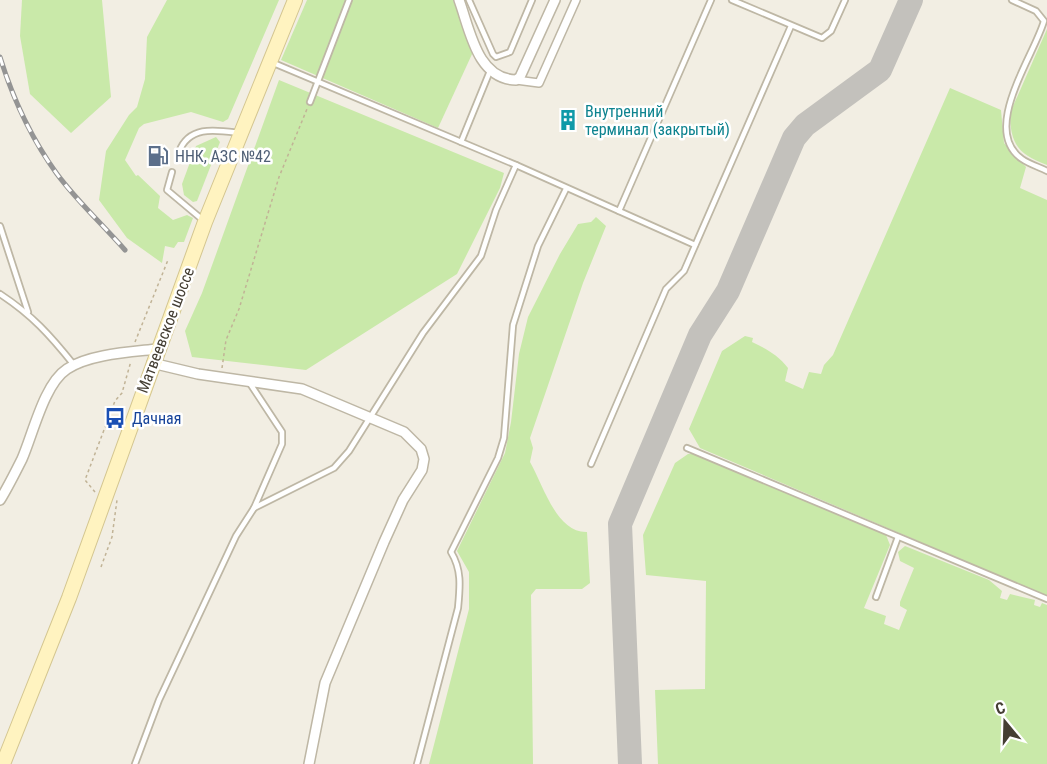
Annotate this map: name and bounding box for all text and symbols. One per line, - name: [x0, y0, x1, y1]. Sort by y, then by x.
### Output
- place label: Внутренний терминал (закрытый): [585, 102, 730, 139]
- building icon: Внутренний терминал (закрытый): [556, 108, 580, 132]
- fuel station icon: ННК, АЗС №42: [146, 144, 170, 168]
- place label: ННК, АЗС №42: [175, 147, 271, 166]
- street label: Матвеевское шоссе: [133, 265, 198, 396]
- bus stop icon: Дачная: [103, 406, 127, 430]
- place label: Дачная: [132, 409, 181, 428]
- north arrow: [975, 692, 1035, 752]
- text: С: [993, 698, 1008, 719]

